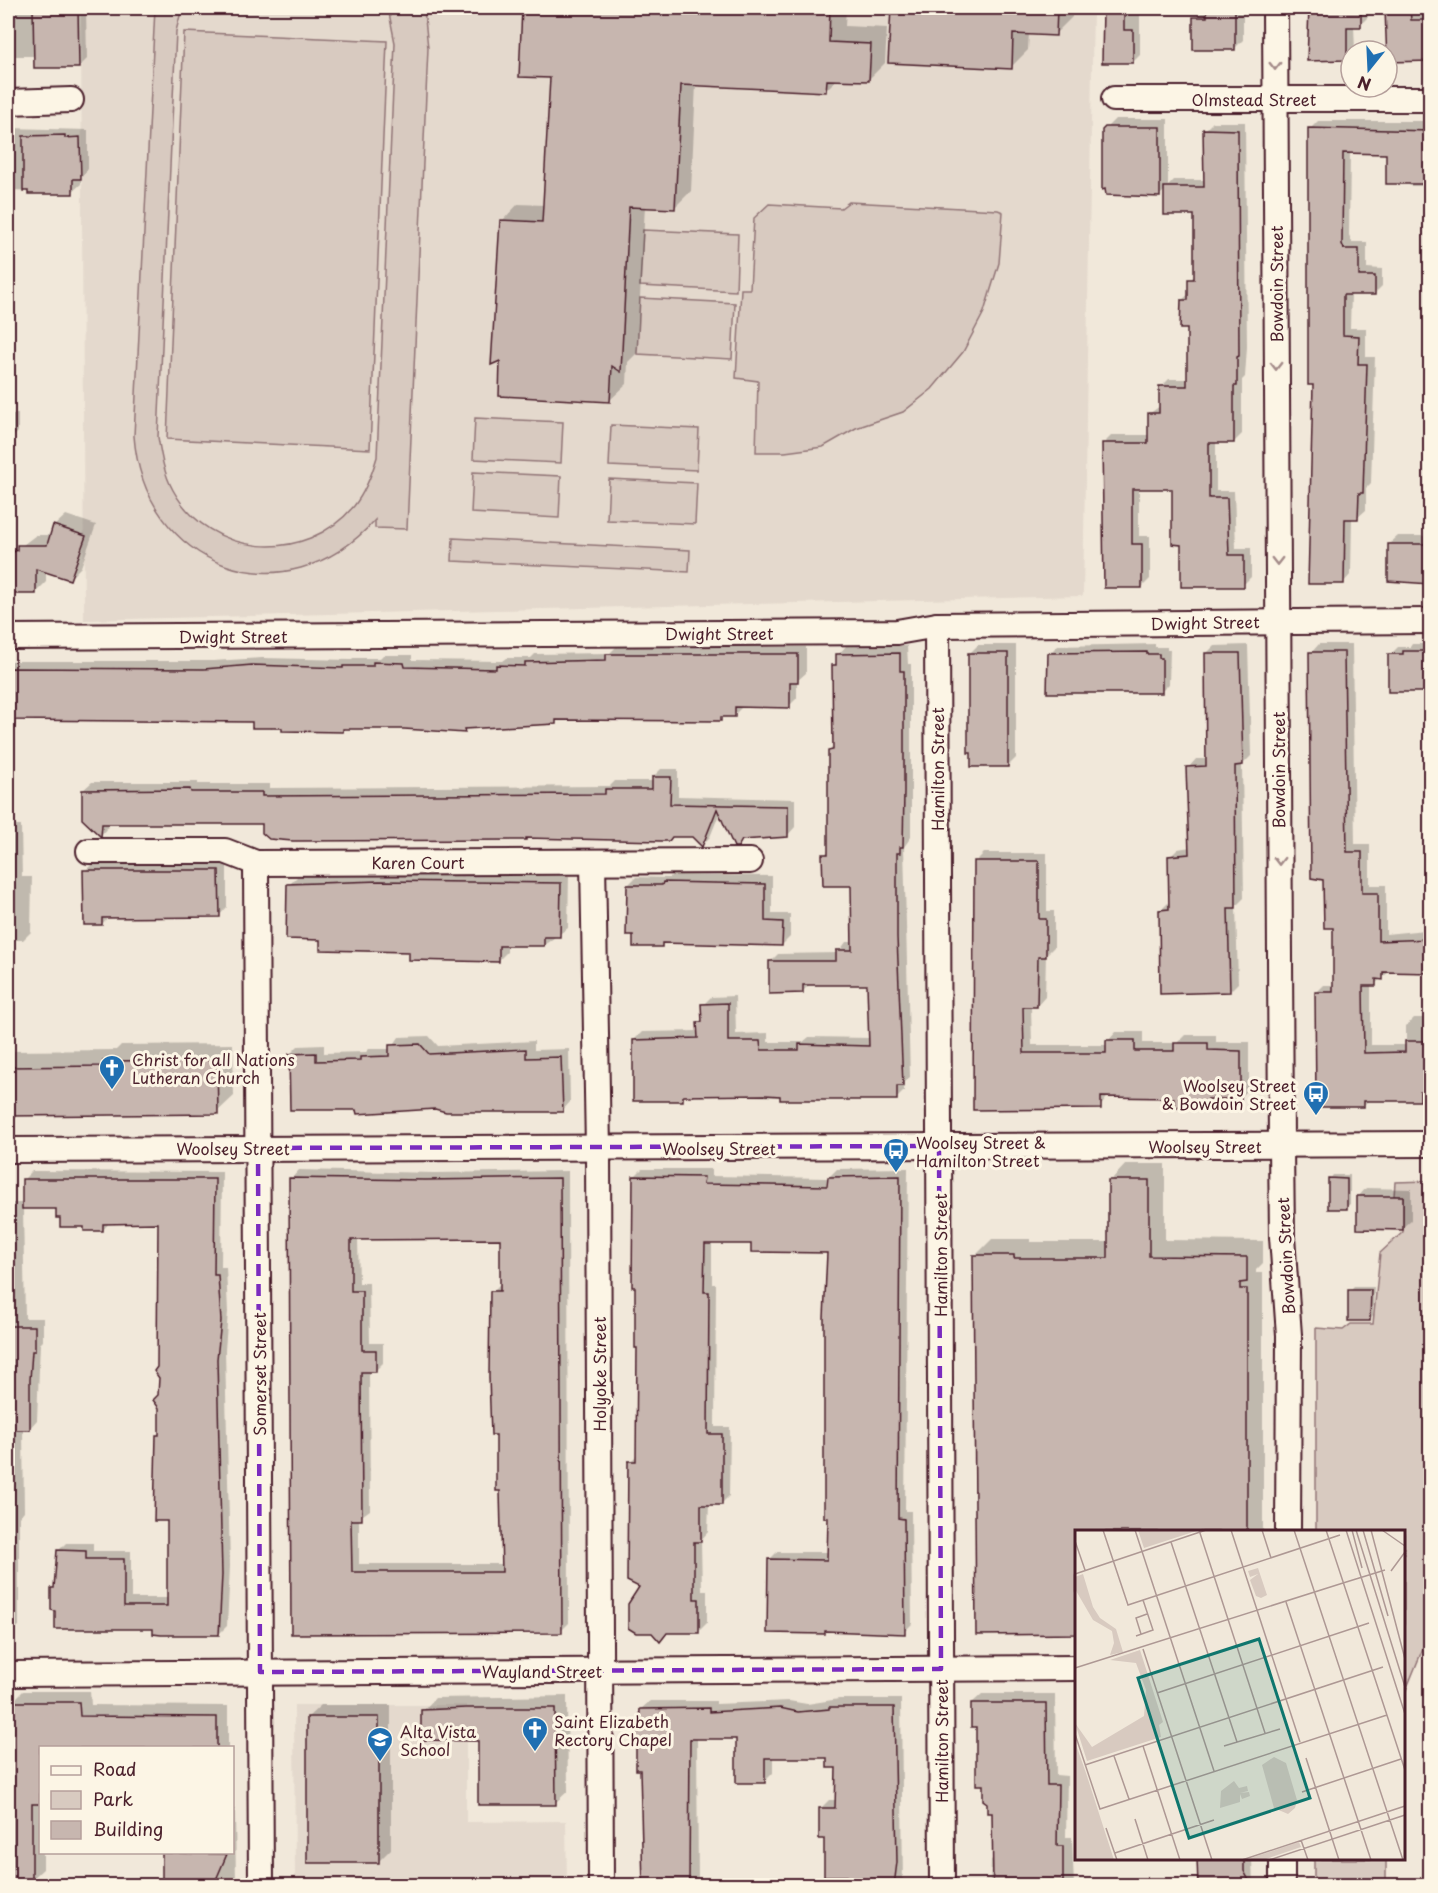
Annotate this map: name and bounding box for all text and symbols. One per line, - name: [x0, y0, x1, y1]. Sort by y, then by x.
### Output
- north arrow: [1339, 39, 1399, 99]
- one-way arrow: [1269, 61, 1281, 70]
- text: N: [1354, 71, 1374, 98]
- street label: Olmstead Street: [1192, 87, 1317, 111]
- street label: Bowdoin Street: [1264, 225, 1288, 343]
- one-way arrow: [1270, 361, 1282, 370]
- one-way arrow: [1271, 556, 1283, 565]
- street label: Dwight Street: [1150, 609, 1260, 635]
- street label: Dwight Street: [664, 621, 774, 645]
- street label: Dwight Street: [178, 624, 288, 648]
- street label: Hamilton Street: [925, 707, 949, 831]
- street label: Bowdoin Street: [1266, 711, 1290, 829]
- street label: Karen Court: [371, 850, 465, 874]
- one-way arrow: [1273, 856, 1285, 865]
- place label: Christ for all Nations Lutheran Church: [132, 1047, 295, 1089]
- church icon: Christ for all Nations Lutheran Church: [97, 1053, 127, 1091]
- place label: Woolsey Street & Bowdoin Street: [1162, 1073, 1296, 1115]
- bus stop icon: Woolsey Street & Bowdoin Street: [1301, 1079, 1331, 1117]
- place label: Woolsey Street & Hamilton Street: [916, 1130, 1046, 1172]
- street label: Woolsey Street: [1148, 1134, 1262, 1158]
- street label: Woolsey Street: [176, 1136, 290, 1160]
- street label: Woolsey Street: [662, 1136, 776, 1160]
- bus stop icon: Woolsey Street & Hamilton Street: [881, 1136, 911, 1174]
- street label: Hamilton Street: [928, 1193, 952, 1317]
- street label: Bowdoin Street: [1270, 1196, 1300, 1315]
- street label: Somerset Street: [247, 1312, 271, 1436]
- street label: Holyoke Street: [587, 1316, 611, 1431]
- inset map: [1075, 1530, 1405, 1860]
- street label: Wayland Street: [482, 1659, 603, 1683]
- street label: Hamilton Street: [929, 1679, 953, 1803]
- place label: Saint Elizabeth Rectory Chapel: [554, 1709, 672, 1751]
- church icon: Saint Elizabeth Rectory Chapel: [520, 1715, 550, 1753]
- place label: Alta Vista School: [400, 1719, 476, 1761]
- school or university icon: Alta Vista School: [365, 1725, 395, 1763]
- legend: [39, 1746, 234, 1854]
- text: Road: [93, 1755, 137, 1782]
- text: Park: [93, 1785, 133, 1812]
- text: Building: [93, 1815, 163, 1842]

